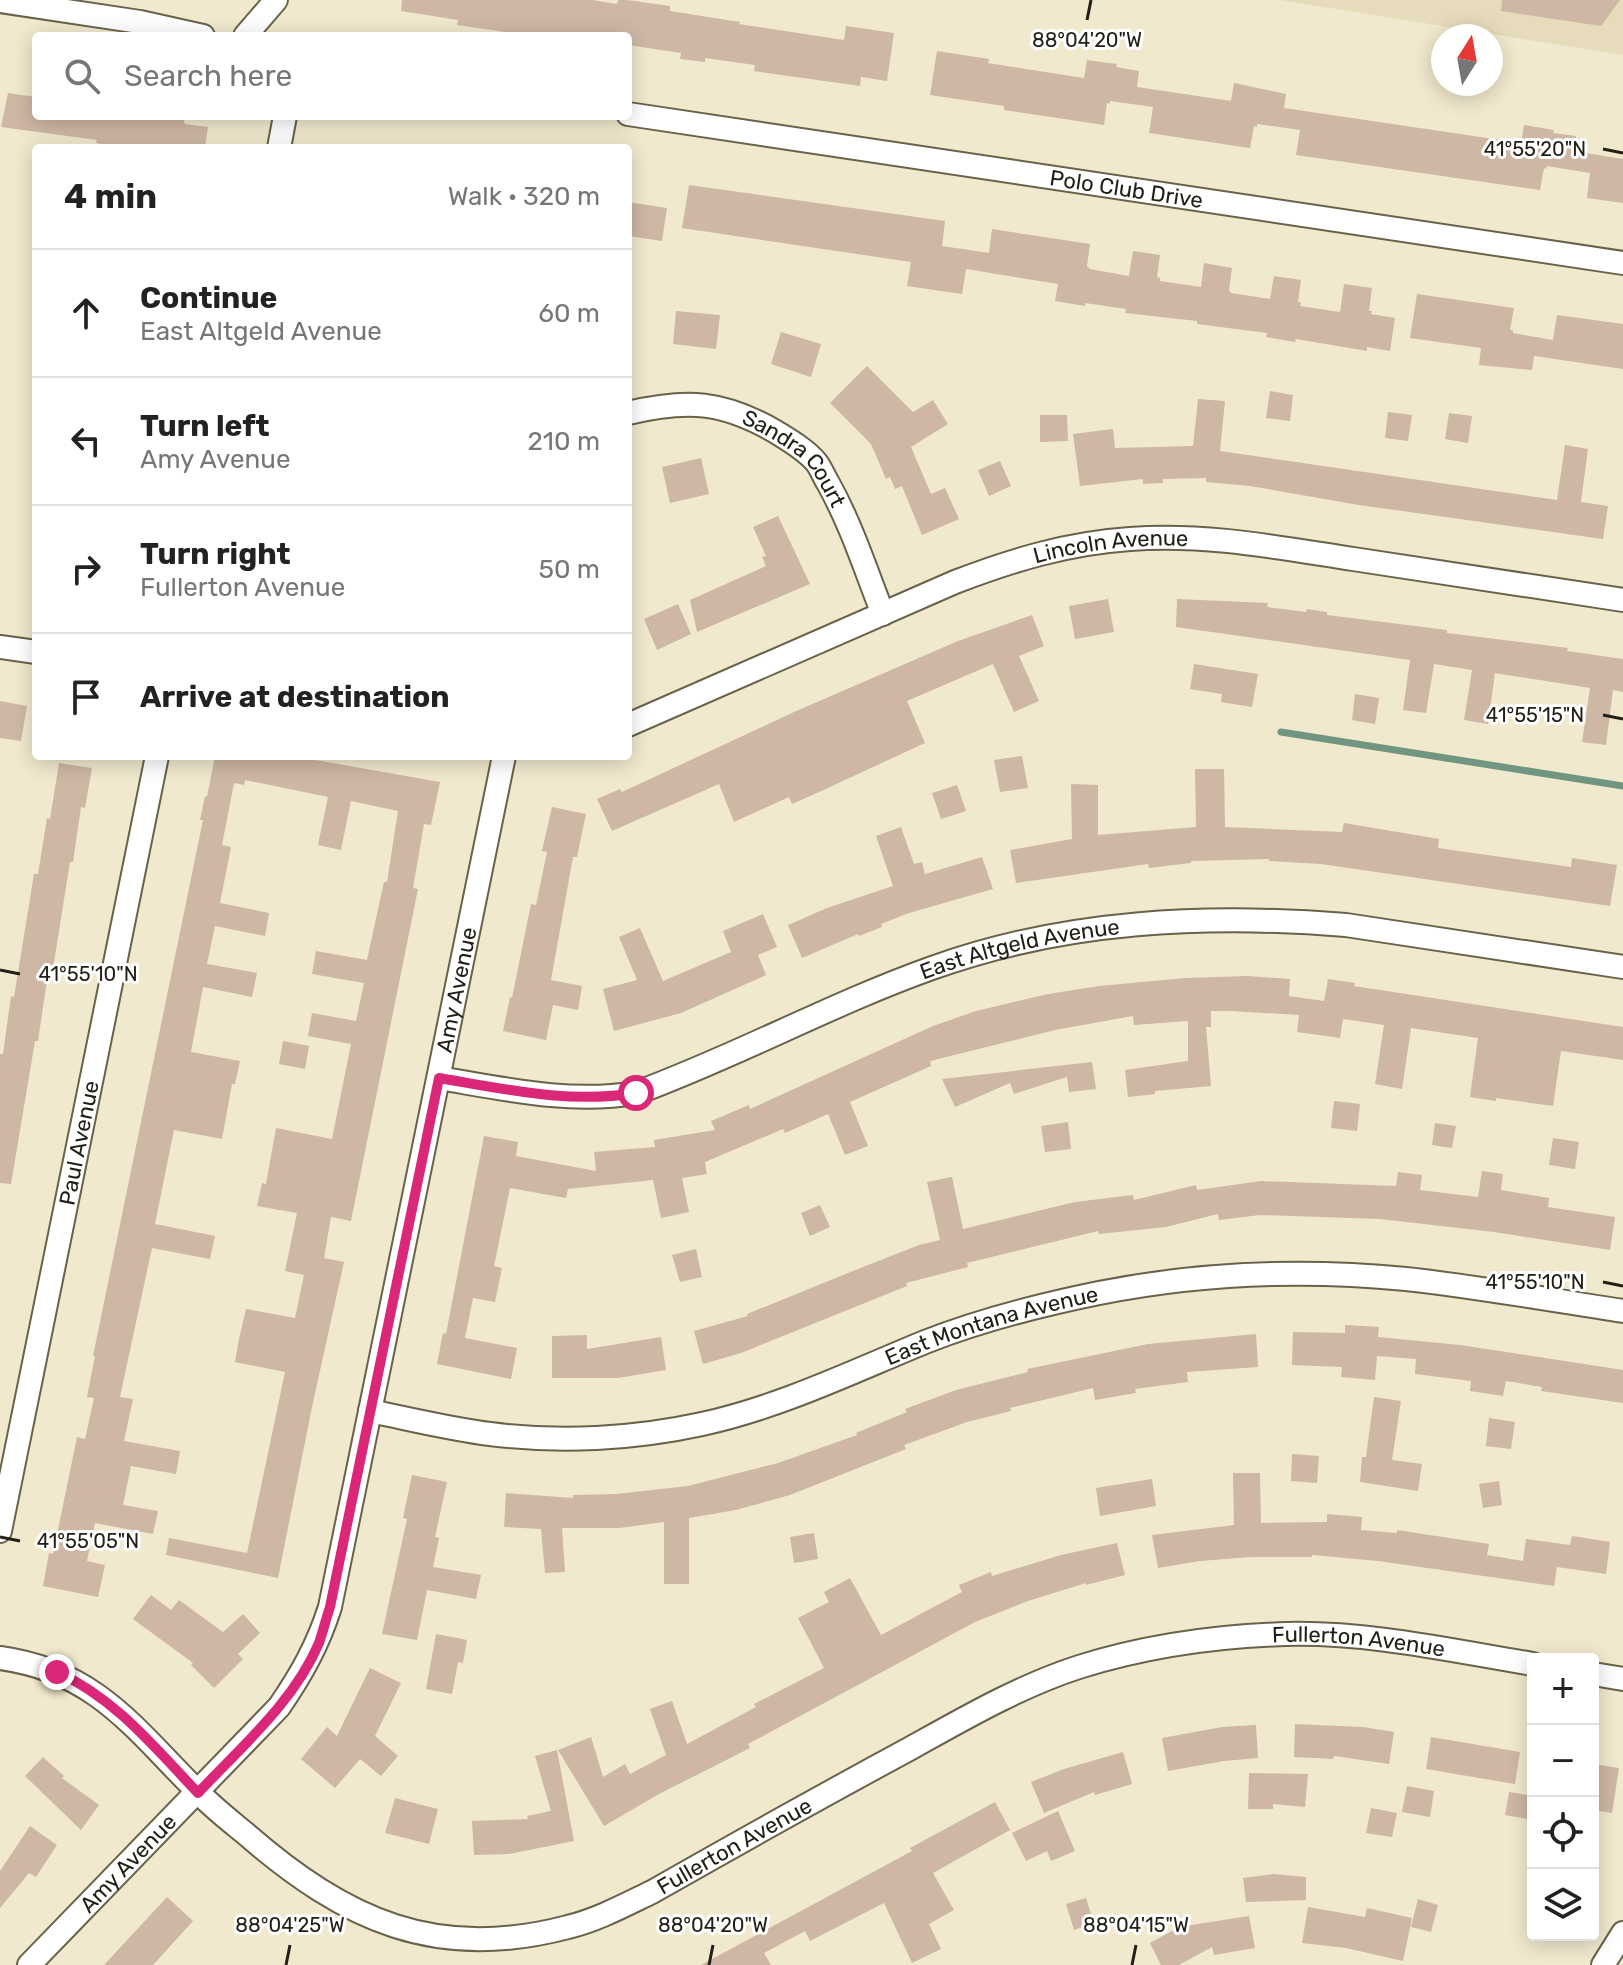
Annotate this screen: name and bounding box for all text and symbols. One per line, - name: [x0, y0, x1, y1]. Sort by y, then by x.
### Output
- north arrow: [1431, 24, 1503, 96]
- text: 88°04'20"W: [1032, 28, 1142, 52]
- search box: [32, 32, 632, 120]
- icon: search: [60, 54, 104, 98]
- text: Search here: [124, 58, 292, 94]
- text: 41°55'20"N: [1484, 137, 1586, 161]
- street label: Polo Club Drive: [1048, 164, 1205, 214]
- text: 4 min: [64, 176, 157, 217]
- text: Walk · 320 m: [448, 181, 600, 212]
- text: Continue: [140, 280, 277, 316]
- icon: ahead: [64, 291, 108, 335]
- text: 60 m: [538, 298, 600, 329]
- text: East Altgeld Avenue: [140, 316, 382, 347]
- street label: Sandra Court: [738, 404, 852, 512]
- text: Turn left: [140, 408, 270, 444]
- icon: left: [64, 419, 108, 463]
- text: 210 m: [528, 426, 600, 457]
- text: Amy Avenue: [140, 444, 291, 475]
- street label: Lincoln Avenue: [1030, 525, 1189, 569]
- text: Turn right: [140, 536, 291, 572]
- icon: right: [64, 547, 108, 591]
- text: 50 m: [539, 554, 600, 585]
- text: Fullerton Avenue: [140, 572, 345, 603]
- icon: arrive: [64, 675, 108, 719]
- text: Arrive at destination: [140, 679, 450, 715]
- text: 41°55'15"N: [1486, 703, 1584, 727]
- street label: East Altgeld Avenue: [916, 913, 1121, 985]
- street label: Amy Avenue: [431, 925, 483, 1055]
- text: 41°55'10"N: [38, 962, 138, 986]
- route start: [618, 1075, 654, 1111]
- street label: Paul Avenue: [53, 1078, 105, 1208]
- text: 41°55'10"N: [1485, 1270, 1585, 1294]
- street label: East Montana Avenue: [881, 1281, 1101, 1371]
- text: 41°55'05"N: [37, 1529, 139, 1553]
- street label: Fullerton Avenue: [1272, 1621, 1447, 1663]
- map controls: [1527, 1653, 1599, 1941]
- button: +: [1527, 1653, 1599, 1725]
- route end: [39, 1654, 75, 1690]
- button: −: [1527, 1725, 1599, 1797]
- street label: Fullerton Avenue: [652, 1792, 817, 1900]
- button: locate: [1527, 1797, 1599, 1869]
- street label: Amy Avenue: [74, 1808, 182, 1919]
- button: layers: [1527, 1869, 1599, 1941]
- text: 88°04'25"W: [235, 1913, 345, 1937]
- text: 88°04'20"W: [658, 1913, 768, 1937]
- text: 88°04'15"W: [1083, 1913, 1189, 1937]

